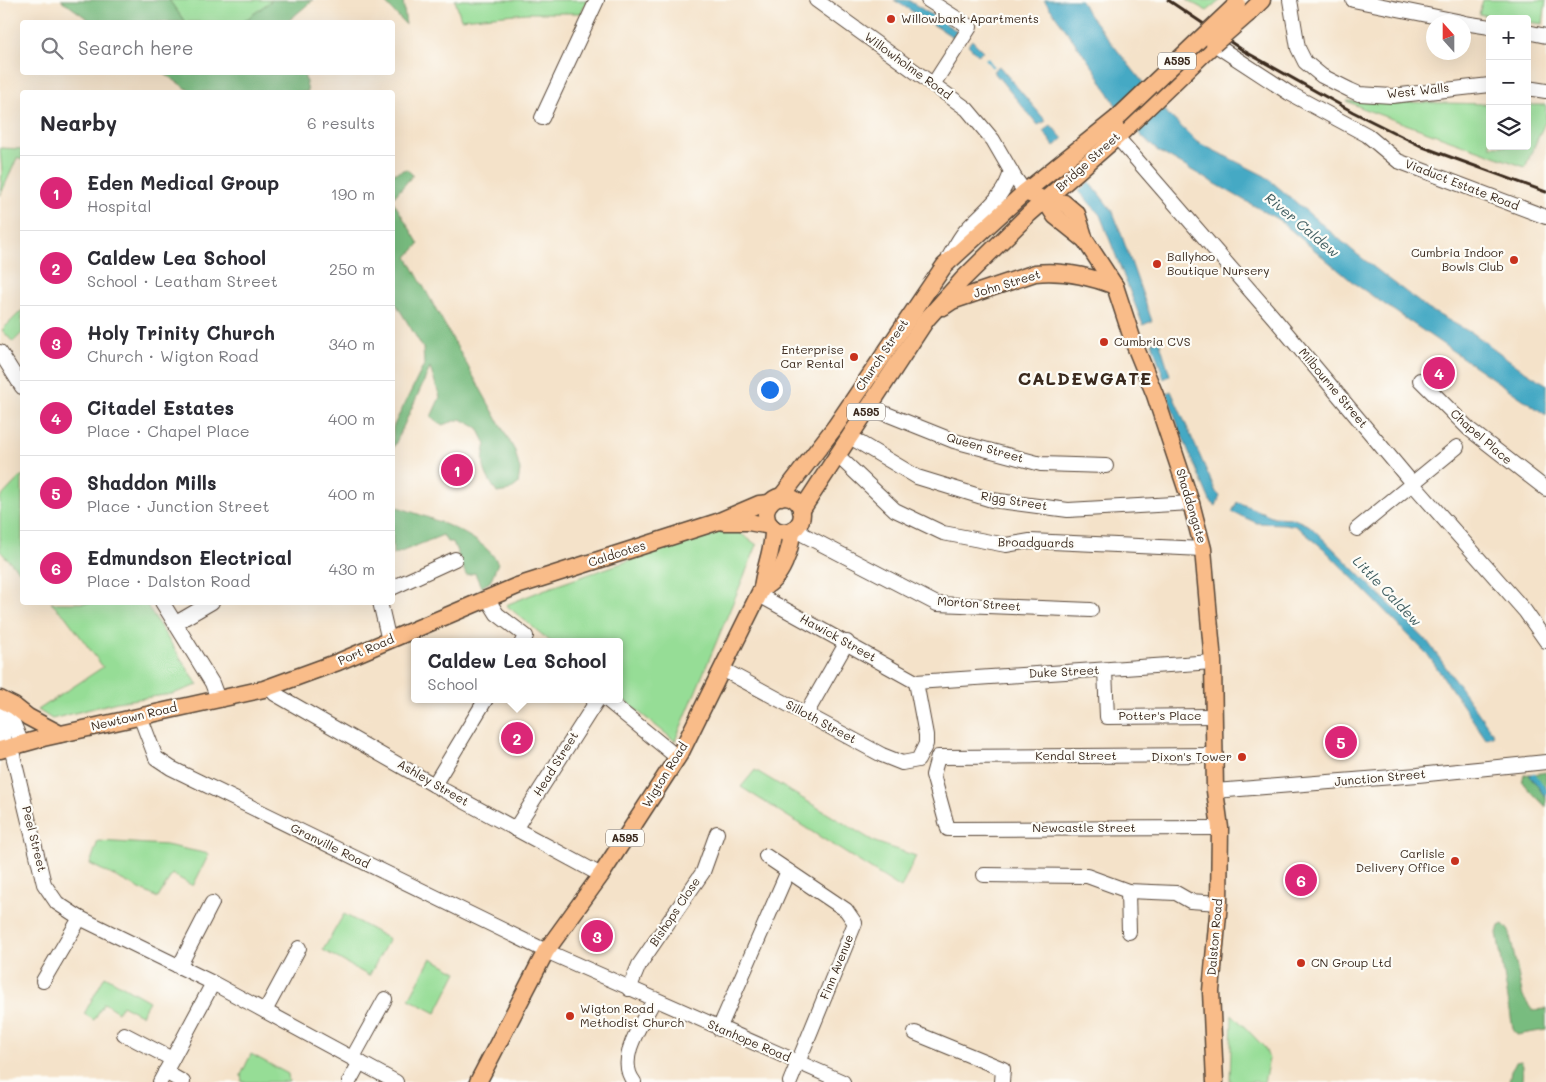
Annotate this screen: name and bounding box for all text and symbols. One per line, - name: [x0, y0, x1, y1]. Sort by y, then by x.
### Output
- place label: Willowbank Apartments: [901, 10, 1039, 26]
- marker: Willowbank Apartments: [885, 13, 897, 25]
- north arrow: [1426, 15, 1471, 60]
- map controls: [1486, 15, 1531, 150]
- button: +: [1486, 15, 1531, 60]
- search box: [20, 20, 395, 75]
- street label: Willowholme Road: [862, 28, 956, 103]
- icon: search: [38, 34, 66, 62]
- text: Search here: [78, 35, 194, 60]
- road number: A595: [1158, 52, 1196, 70]
- button: −: [1486, 60, 1531, 105]
- street label: West Walls: [1386, 79, 1450, 101]
- button: layers: [1486, 105, 1531, 150]
- text: Nearby: [40, 109, 117, 136]
- text: 6 results: [307, 112, 375, 133]
- street label: Bridge Street: [1052, 128, 1123, 194]
- street label: Viaduct Estate Road: [1403, 155, 1522, 213]
- text: Eden Medical Group: [87, 170, 279, 195]
- text: 1: [52, 183, 60, 204]
- text: 190 m: [331, 183, 375, 204]
- water label: River Caldew: [1261, 188, 1344, 261]
- text: Hospital: [87, 195, 151, 216]
- place label: Cumbria Indoor Bowls Club: [1411, 244, 1504, 274]
- text: Caldew Lea School: [87, 245, 266, 270]
- place label: Ballyhoo Boutique Nursery: [1167, 248, 1270, 278]
- marker: Cumbria Indoor Bowls Club: [1508, 254, 1520, 266]
- text: 2: [52, 258, 60, 279]
- text: 250 m: [329, 258, 375, 279]
- marker: Ballyhoo Boutique Nursery: [1151, 258, 1163, 270]
- street label: John Street: [971, 265, 1042, 301]
- text: School · Leatham Street: [87, 270, 278, 291]
- street label: Church Street: [851, 315, 911, 394]
- text: Holy Trinity Church: [87, 320, 275, 345]
- text: 3: [51, 333, 61, 354]
- text: 340 m: [328, 333, 375, 354]
- place label: Cumbria CVS: [1114, 333, 1191, 349]
- marker: Cumbria CVS: [1098, 336, 1110, 348]
- place label: Enterprise Car Rental: [781, 341, 844, 371]
- street label: Milbourne Street: [1296, 344, 1372, 431]
- text: Church · Wigton Road: [87, 345, 258, 366]
- marker: Enterprise Car Rental: [848, 351, 860, 363]
- pin: 4: [1423, 354, 1455, 392]
- district label: CALDEWGATE: [1018, 366, 1152, 390]
- your location: [757, 377, 783, 403]
- text: Citadel Estates: [87, 395, 234, 420]
- road number: A595: [847, 404, 885, 421]
- street label: Chapel Place: [1447, 405, 1516, 467]
- text: 4: [51, 408, 61, 429]
- text: 400 m: [328, 408, 375, 429]
- text: Place · Chapel Place: [87, 420, 250, 441]
- street label: Queen Street: [945, 428, 1026, 466]
- pin: 1: [441, 451, 473, 489]
- street label: Shaddongate: [1173, 466, 1211, 545]
- text: Shaddon Mills: [87, 470, 217, 495]
- text: 5: [51, 483, 61, 504]
- text: 400 m: [328, 483, 375, 504]
- street label: Rigg Street: [980, 487, 1049, 513]
- text: Place · Junction Street: [87, 495, 269, 516]
- street label: Broadguards: [998, 533, 1074, 551]
- street label: Caldcotes: [586, 536, 648, 570]
- text: Edmundson Electrical: [87, 545, 292, 570]
- water label: Little Caldew: [1349, 551, 1426, 630]
- text: 6: [51, 558, 61, 579]
- text: 430 m: [328, 558, 375, 579]
- text: Place · Dalston Road: [87, 570, 250, 591]
- street label: Morton Street: [937, 592, 1021, 614]
- street label: Hawick Street: [798, 610, 879, 665]
- street label: Port Road: [335, 630, 396, 668]
- popup: [411, 638, 623, 703]
- text: Caldew Lea School: [427, 648, 607, 673]
- street label: Duke Street: [1028, 661, 1100, 681]
- text: School: [427, 673, 478, 694]
- street label: Silloth Street: [783, 696, 860, 746]
- street label: Newtown Road: [89, 698, 179, 734]
- street label: Potter's Place: [1118, 707, 1202, 723]
- pin: 2: [501, 719, 533, 757]
- pin: 5: [1325, 723, 1357, 761]
- street label: Head Street: [529, 728, 581, 799]
- street label: Wigton Road: [638, 739, 691, 810]
- street label: Kendal Street: [1035, 747, 1117, 763]
- place label: Dixon's Tower: [1151, 748, 1232, 764]
- marker: Dixon's Tower: [1236, 751, 1248, 763]
- street label: Ashley Street: [395, 755, 472, 809]
- street label: Junction Street: [1334, 765, 1426, 789]
- street label: Peel Street: [19, 804, 51, 873]
- street label: Granville Road: [288, 819, 373, 871]
- street label: Newcastle Street: [1032, 819, 1136, 835]
- road number: A595: [606, 830, 644, 846]
- place label: Carlisle Delivery Office: [1356, 845, 1445, 875]
- marker: Carlisle Delivery Office: [1449, 855, 1461, 867]
- pin: 6: [1285, 861, 1317, 899]
- street label: Bishops Close: [645, 874, 703, 949]
- street label: Dalston Road: [1203, 897, 1225, 976]
- pin: 3: [581, 917, 613, 955]
- street label: Finn Avenue: [816, 932, 856, 1002]
- place label: CN Group Ltd: [1311, 954, 1392, 970]
- marker: CN Group Ltd: [1295, 957, 1307, 969]
- place label: Wigton Road Methodist Church: [580, 1000, 684, 1030]
- marker: Wigton Road Methodist Church: [564, 1010, 576, 1022]
- street label: Stanhope Road: [705, 1015, 794, 1065]

